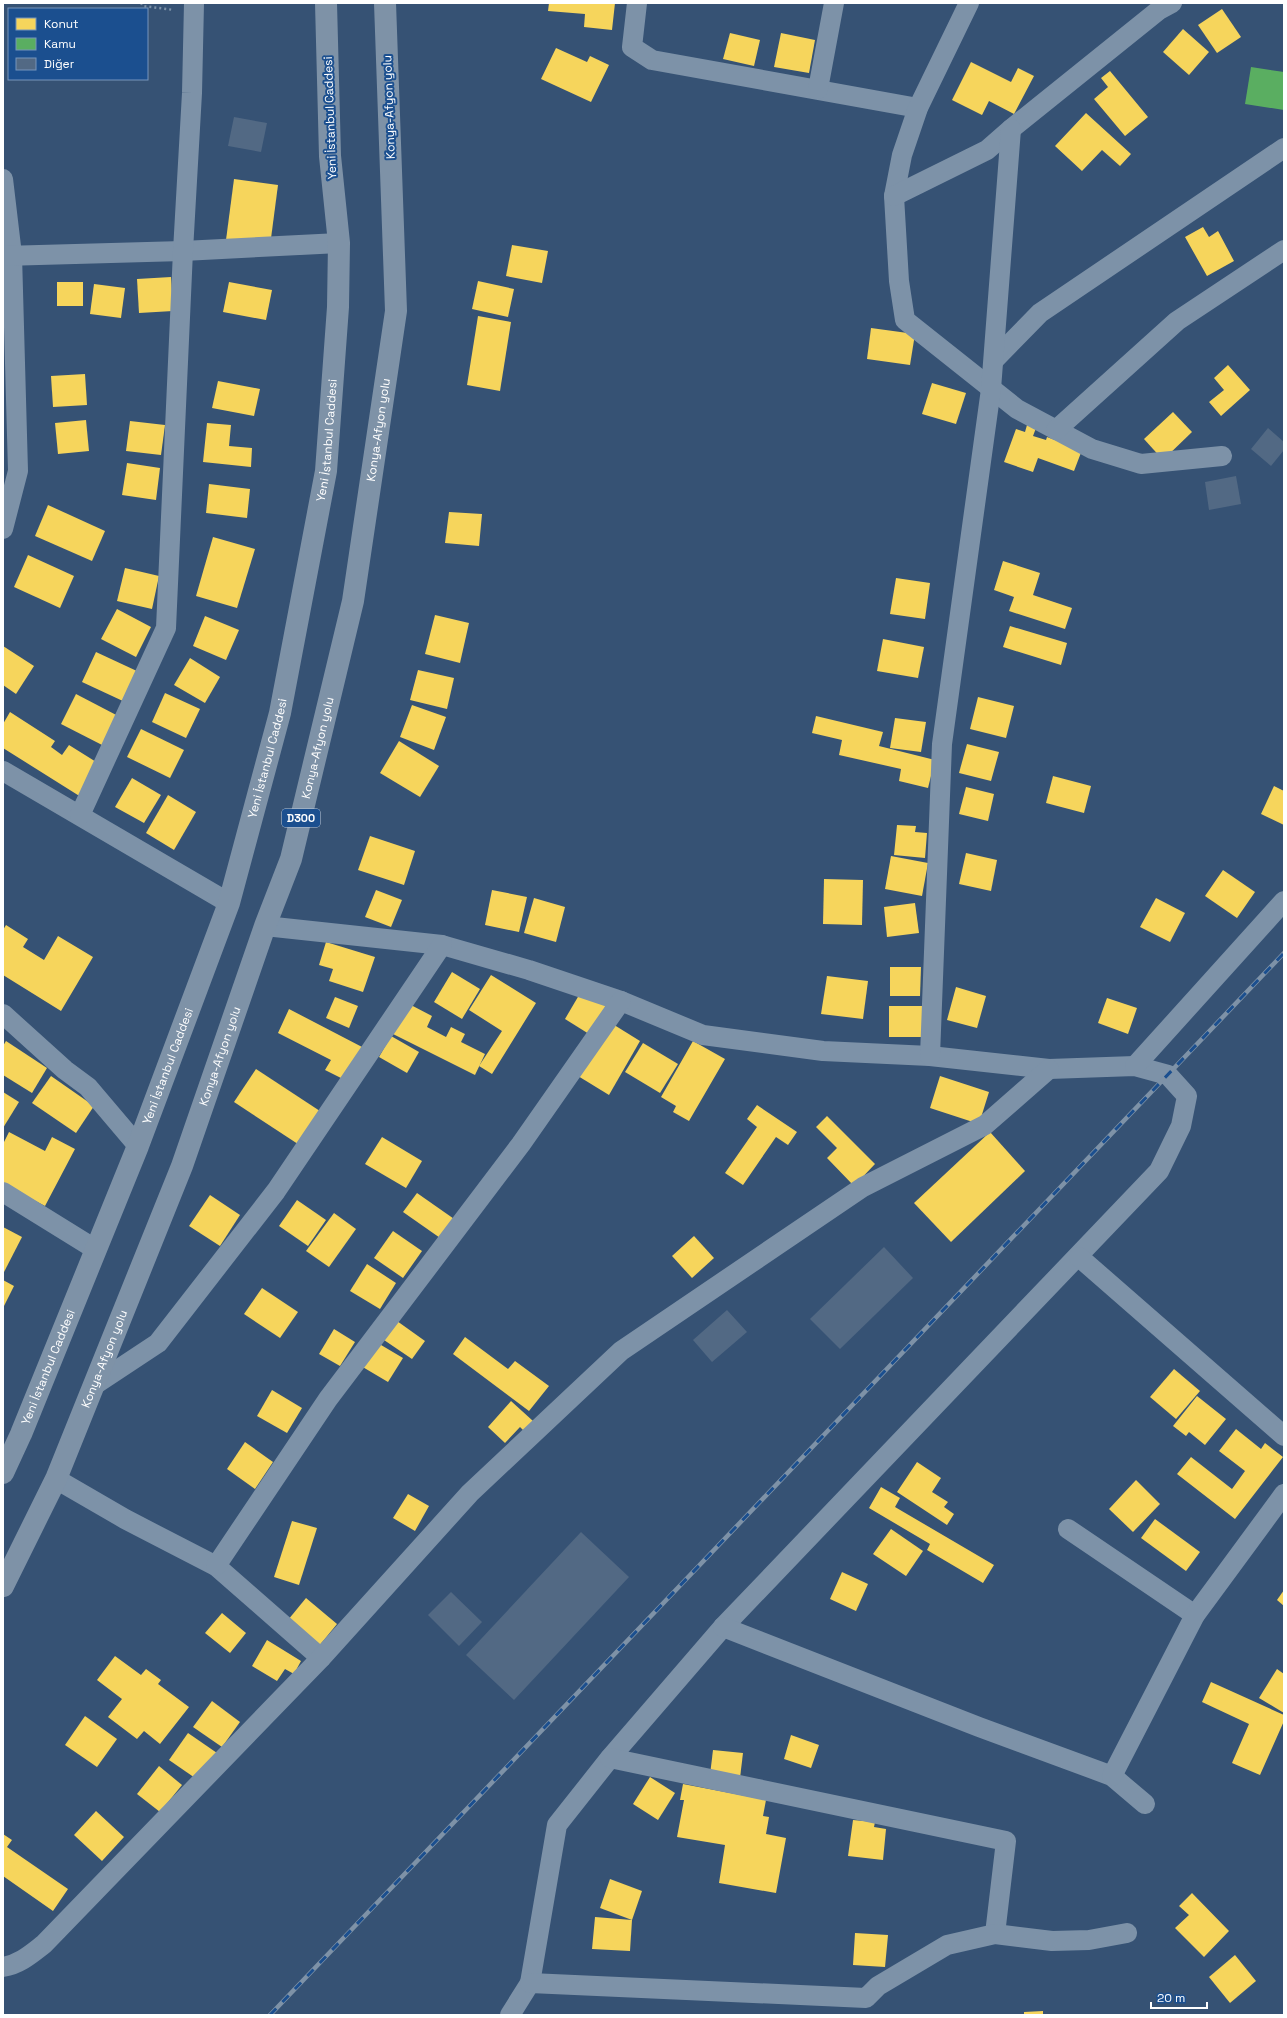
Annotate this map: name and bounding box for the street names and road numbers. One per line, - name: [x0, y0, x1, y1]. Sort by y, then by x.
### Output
- street label: Konya-Afyon yolu: [379, 55, 399, 159]
- street label: Yeni İstanbul Caddesi: [320, 56, 340, 180]
- street label: Konya-Afyon yolu: [363, 377, 394, 483]
- street label: Yeni İstanbul Caddesi: [312, 378, 341, 503]
- street label: Konya-Afyon yolu: [298, 695, 338, 800]
- street label: Yeni İstanbul Caddesi: [244, 697, 291, 820]
- road number: D300: [282, 809, 320, 827]
- street label: Konya-Afyon yolu: [195, 1004, 245, 1108]
- street label: Yeni İstanbul Caddesi: [139, 1006, 197, 1127]
- street label: Yeni İstanbul Caddesi: [18, 1307, 79, 1427]
- street label: Konya-Afyon yolu: [78, 1307, 131, 1410]

